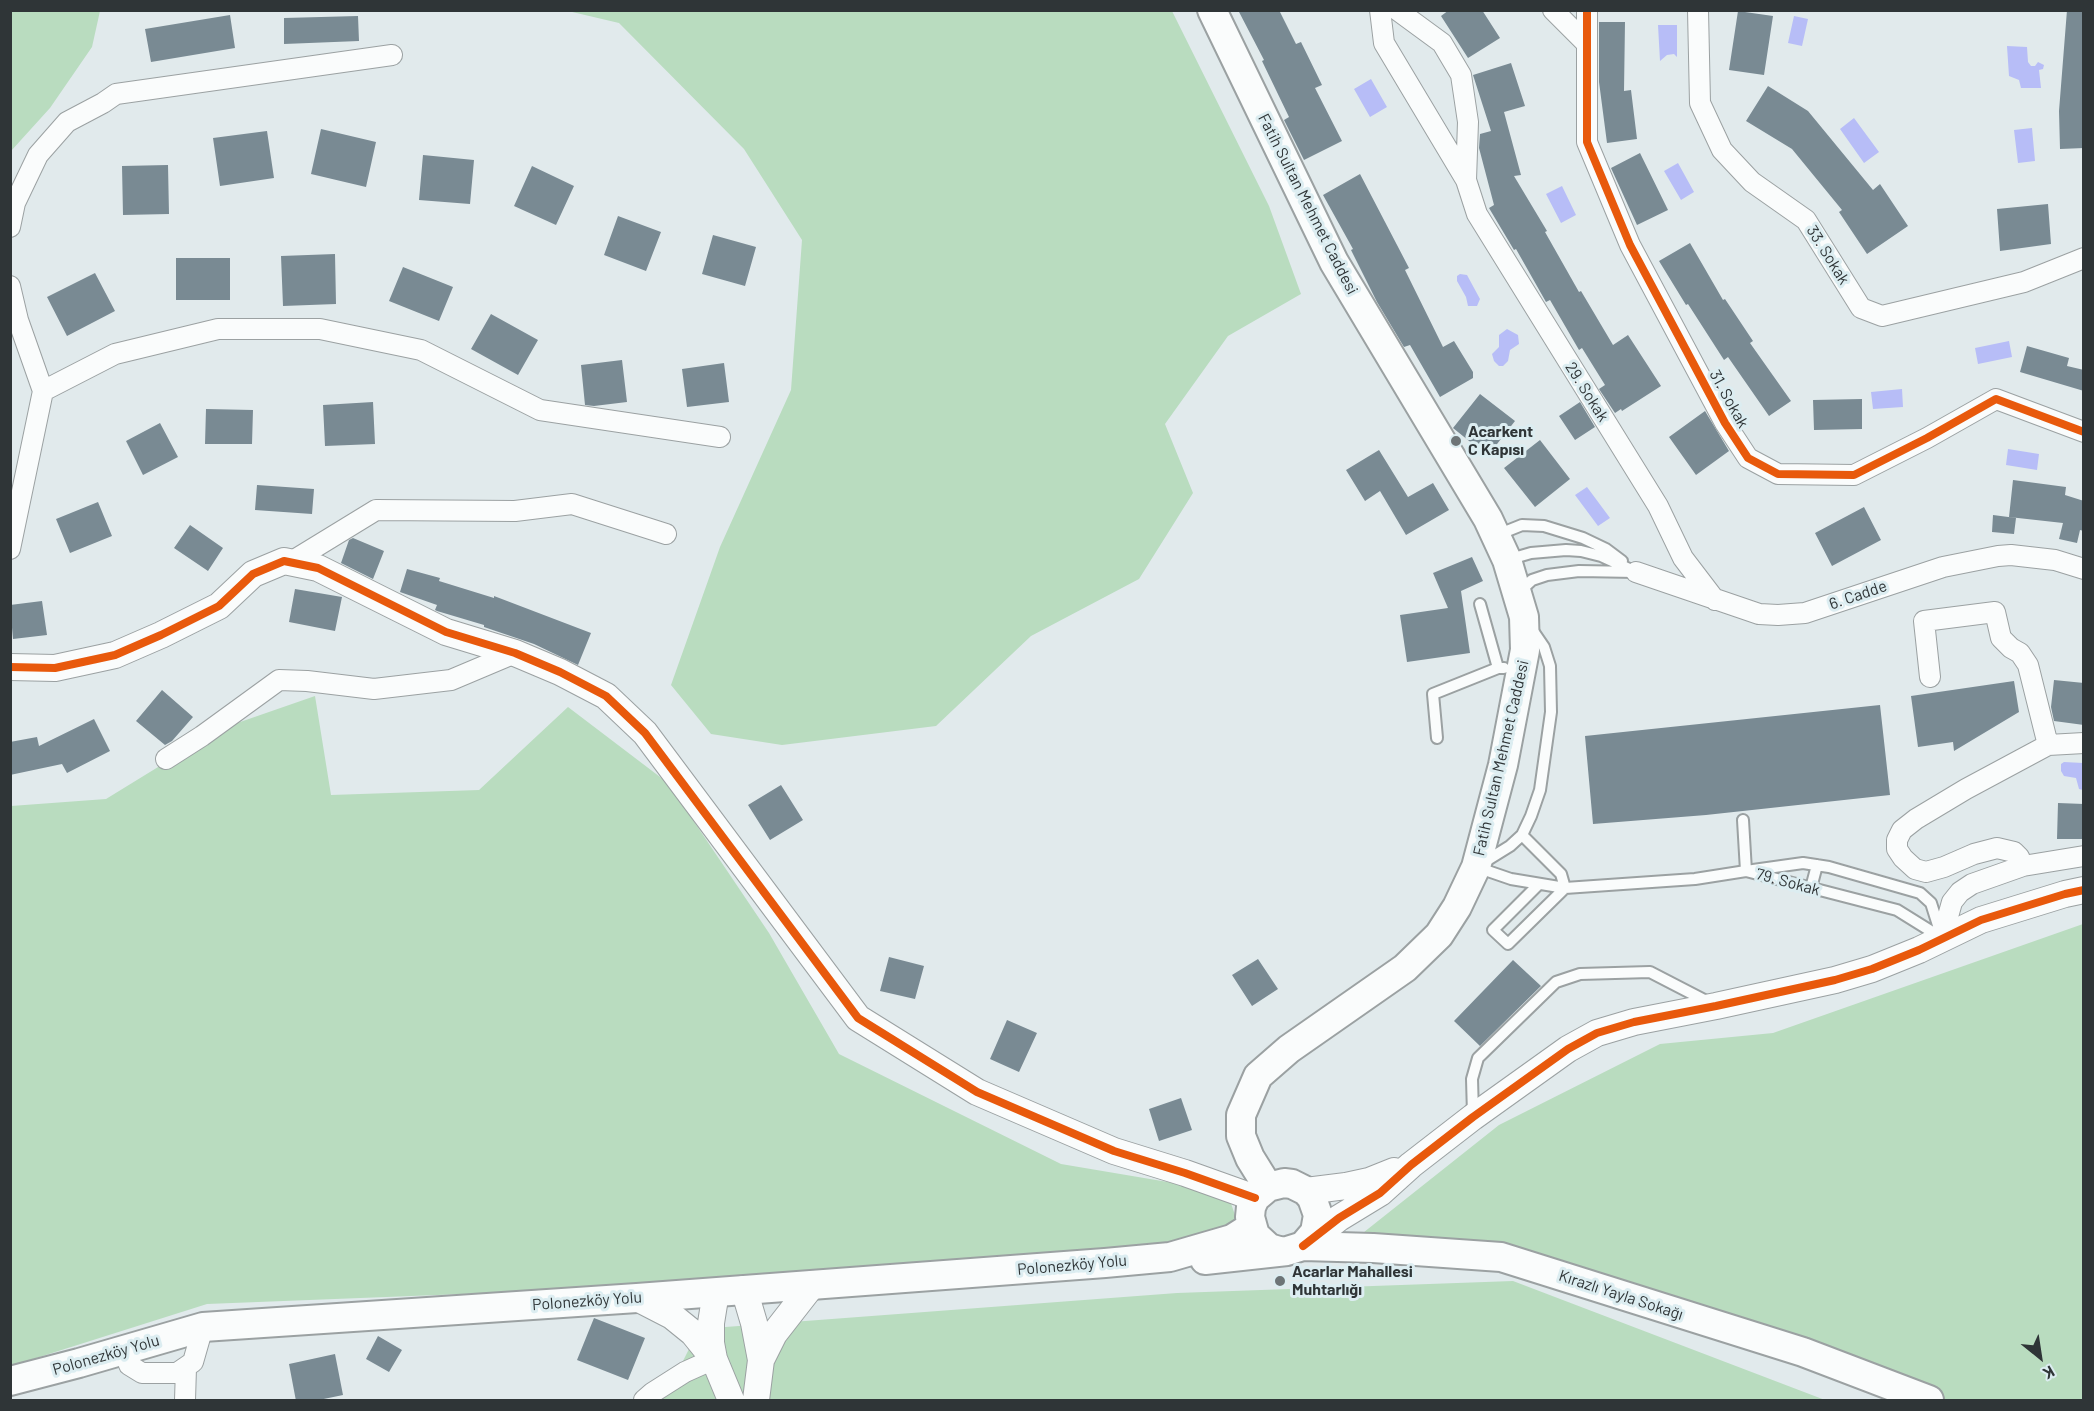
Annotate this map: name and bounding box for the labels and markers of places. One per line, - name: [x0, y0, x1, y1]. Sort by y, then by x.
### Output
- place label: Acarkent C Kapısı: [1468, 422, 1533, 460]
- marker: Acarkent C Kapısı: [1449, 434, 1463, 448]
- place label: Acarlar Mahallesi Muhtarlığı: [1292, 1262, 1413, 1300]
- marker: Acarlar Mahallesi Muhtarlığı: [1273, 1274, 1287, 1288]

